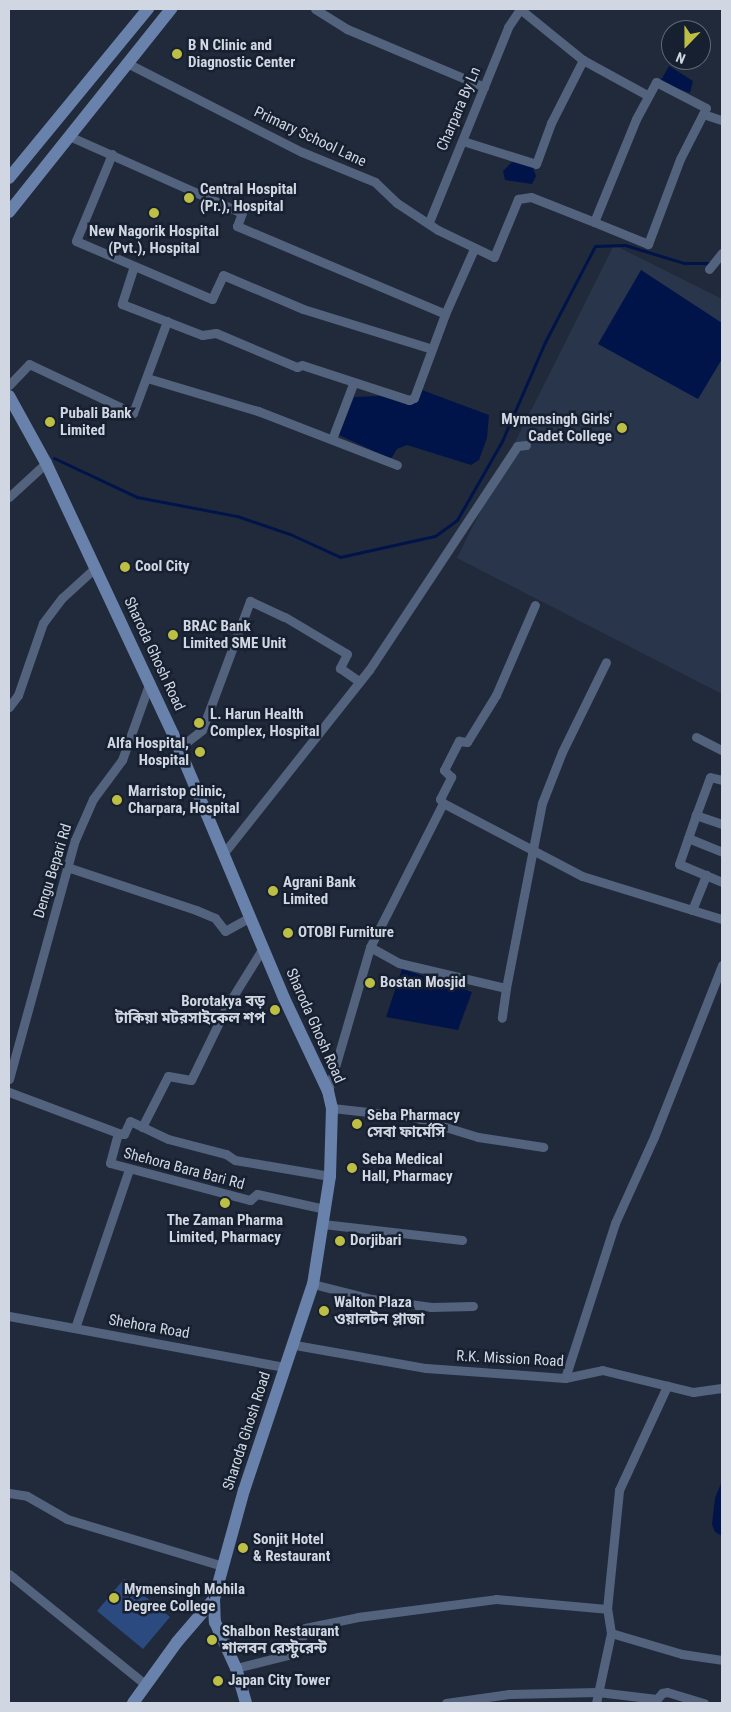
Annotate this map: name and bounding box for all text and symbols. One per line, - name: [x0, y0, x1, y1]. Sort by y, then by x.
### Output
- north arrow: [661, 20, 711, 70]
- place label: B N Clinic and Diagnostic Center: [188, 36, 295, 71]
- marker: B N Clinic and Diagnostic Center: [170, 47, 184, 61]
- text: N: [674, 49, 688, 67]
- street label: Charpara By Ln: [433, 64, 485, 154]
- street label: Primary School Lane: [251, 103, 369, 171]
- place label: Central Hospital (Pr.), Hospital: [200, 180, 297, 215]
- marker: Central Hospital (Pr.), Hospital: [182, 191, 196, 205]
- marker: New Nagorik Hospital (Pvt.), Hospital: [147, 206, 161, 220]
- place label: New Nagorik Hospital (Pvt.), Hospital: [89, 222, 219, 257]
- place label: Pubali Bank Limited: [60, 404, 131, 439]
- place label: Mymensingh Girls' Cadet College: [501, 410, 612, 445]
- marker: Pubali Bank Limited: [44, 416, 56, 428]
- marker: Mymensingh Girls' Cadet College: [616, 422, 628, 434]
- place label: Cool City: [135, 558, 189, 576]
- marker: Cool City: [119, 561, 131, 573]
- street label: Sharoda Ghosh Road: [120, 594, 188, 714]
- place label: BRAC Bank Limited SME Unit: [183, 617, 286, 652]
- marker: BRAC Bank Limited SME Unit: [167, 629, 179, 641]
- place label: L. Harun Health Complex, Hospital: [210, 705, 320, 740]
- marker: L. Harun Health Complex, Hospital: [192, 716, 206, 730]
- place label: Alfa Hospital, Hospital: [107, 734, 189, 769]
- marker: Alfa Hospital, Hospital: [193, 745, 207, 759]
- place label: Marristop clinic, Charpara, Hospital: [128, 782, 240, 817]
- marker: Marristop clinic, Charpara, Hospital: [110, 793, 124, 807]
- street label: Dengu Bepari Rd: [30, 822, 76, 920]
- place label: Agrani Bank Limited: [283, 873, 356, 908]
- marker: Agrani Bank Limited: [267, 885, 279, 897]
- place label: OTOBI Furniture: [298, 924, 394, 942]
- marker: OTOBI Furniture: [282, 927, 294, 939]
- street label: Sharoda Ghosh Road: [282, 966, 348, 1086]
- place label: Bostan Mosjid: [380, 974, 466, 992]
- marker: Bostan Mosjid: [364, 977, 376, 989]
- place label: Borotakya বড় টাকিয়া মটরসাইকেল শপ: [115, 992, 265, 1027]
- marker: Borotakya বড় টাকিয়া মটরসাইকেল শপ: [269, 1004, 281, 1016]
- place label: Seba Pharmacy সেবা ফার্মেসি: [367, 1106, 460, 1141]
- marker: Seba Pharmacy সেবা ফার্মেসি: [351, 1118, 363, 1130]
- street label: Shehora Bara Bari Rd: [122, 1144, 246, 1194]
- place label: Seba Medical Hall, Pharmacy: [362, 1150, 453, 1185]
- marker: Seba Medical Hall, Pharmacy: [346, 1162, 358, 1174]
- marker: The Zaman Pharma Limited, Pharmacy: [219, 1197, 231, 1209]
- place label: The Zaman Pharma Limited, Pharmacy: [167, 1211, 283, 1246]
- place label: Dorjibari: [350, 1232, 402, 1250]
- marker: Dorjibari: [334, 1235, 346, 1247]
- place label: Walton Plaza ওয়ালটন প্লাজা: [334, 1293, 425, 1328]
- marker: Walton Plaza ওয়ালটন প্লাজা: [318, 1305, 330, 1317]
- street label: Shehora Road: [107, 1311, 191, 1343]
- street label: R.K. Mission Road: [456, 1347, 564, 1371]
- street label: Sharoda Ghosh Road: [219, 1369, 275, 1493]
- place label: Sonjit Hotel & Restaurant: [253, 1530, 330, 1565]
- marker: Sonjit Hotel & Restaurant: [237, 1542, 249, 1554]
- place label: Mymensingh Mohila Degree College: [124, 1580, 245, 1615]
- marker: Mymensingh Mohila Degree College: [108, 1592, 120, 1604]
- place label: Shalbon Restaurant শালবন রেস্টুরেন্ট: [222, 1622, 339, 1657]
- marker: Shalbon Restaurant শালবন রেস্টুরেন্ট: [206, 1634, 218, 1646]
- place label: Japan City Tower: [228, 1672, 331, 1690]
- marker: Japan City Tower: [212, 1675, 224, 1687]

